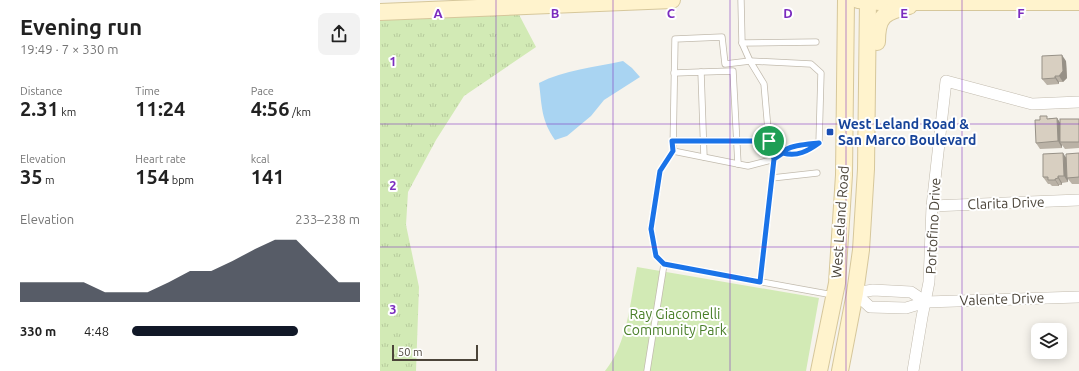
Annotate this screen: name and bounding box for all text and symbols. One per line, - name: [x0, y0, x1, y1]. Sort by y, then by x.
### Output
- text: A: [433, 6, 443, 20]
- text: B: [551, 6, 560, 20]
- text: C: [667, 6, 676, 20]
- text: D: [783, 6, 793, 20]
- text: E: [900, 6, 908, 20]
- text: F: [1017, 6, 1025, 20]
- button: share: [318, 13, 360, 55]
- text: Evening run: [20, 14, 142, 39]
- text: 19:49 · 7 × 330 m: [20, 42, 119, 56]
- text: 1: [389, 54, 397, 68]
- text: Distance: [20, 85, 63, 97]
- text: Time: [135, 85, 160, 97]
- text: Pace: [251, 85, 274, 97]
- text: 2.31: [20, 97, 59, 120]
- text: 11:24: [135, 97, 185, 120]
- text: 4:56: [251, 97, 289, 120]
- text: km: [59, 106, 76, 118]
- text: /km: [289, 106, 311, 118]
- place label: West Leland Road & San Marco Boulevard: [838, 116, 976, 148]
- pin: [752, 124, 786, 158]
- marker: West Leland Road & San Marco Boulevard: [825, 127, 835, 137]
- icon: arrive: [758, 130, 780, 152]
- text: Elevation: [20, 153, 66, 165]
- text: Heart rate: [135, 153, 186, 165]
- text: kcal: [251, 153, 270, 165]
- text: 35: [20, 165, 43, 188]
- text: 154: [135, 165, 169, 188]
- text: 141: [251, 165, 285, 188]
- street label: West Leland Road: [828, 165, 852, 279]
- text: m: [43, 174, 55, 186]
- text: bpm: [169, 174, 194, 186]
- street label: Portofino Drive: [922, 177, 944, 275]
- text: 2: [389, 178, 397, 192]
- street label: Clarita Drive: [967, 194, 1045, 212]
- text: Elevation: [20, 212, 74, 226]
- text: 233–238 m: [295, 212, 360, 226]
- street label: Valente Drive: [959, 290, 1045, 308]
- text: 3: [389, 302, 397, 316]
- park label: Ray Giacomelli Community Park: [623, 306, 727, 338]
- map controls: [1031, 323, 1067, 359]
- button: layers: [1031, 323, 1067, 359]
- text: 330 m: [20, 324, 56, 338]
- text: 4:48: [84, 324, 109, 338]
- scale bar: [392, 343, 478, 362]
- text: 50 m: [398, 346, 422, 358]

